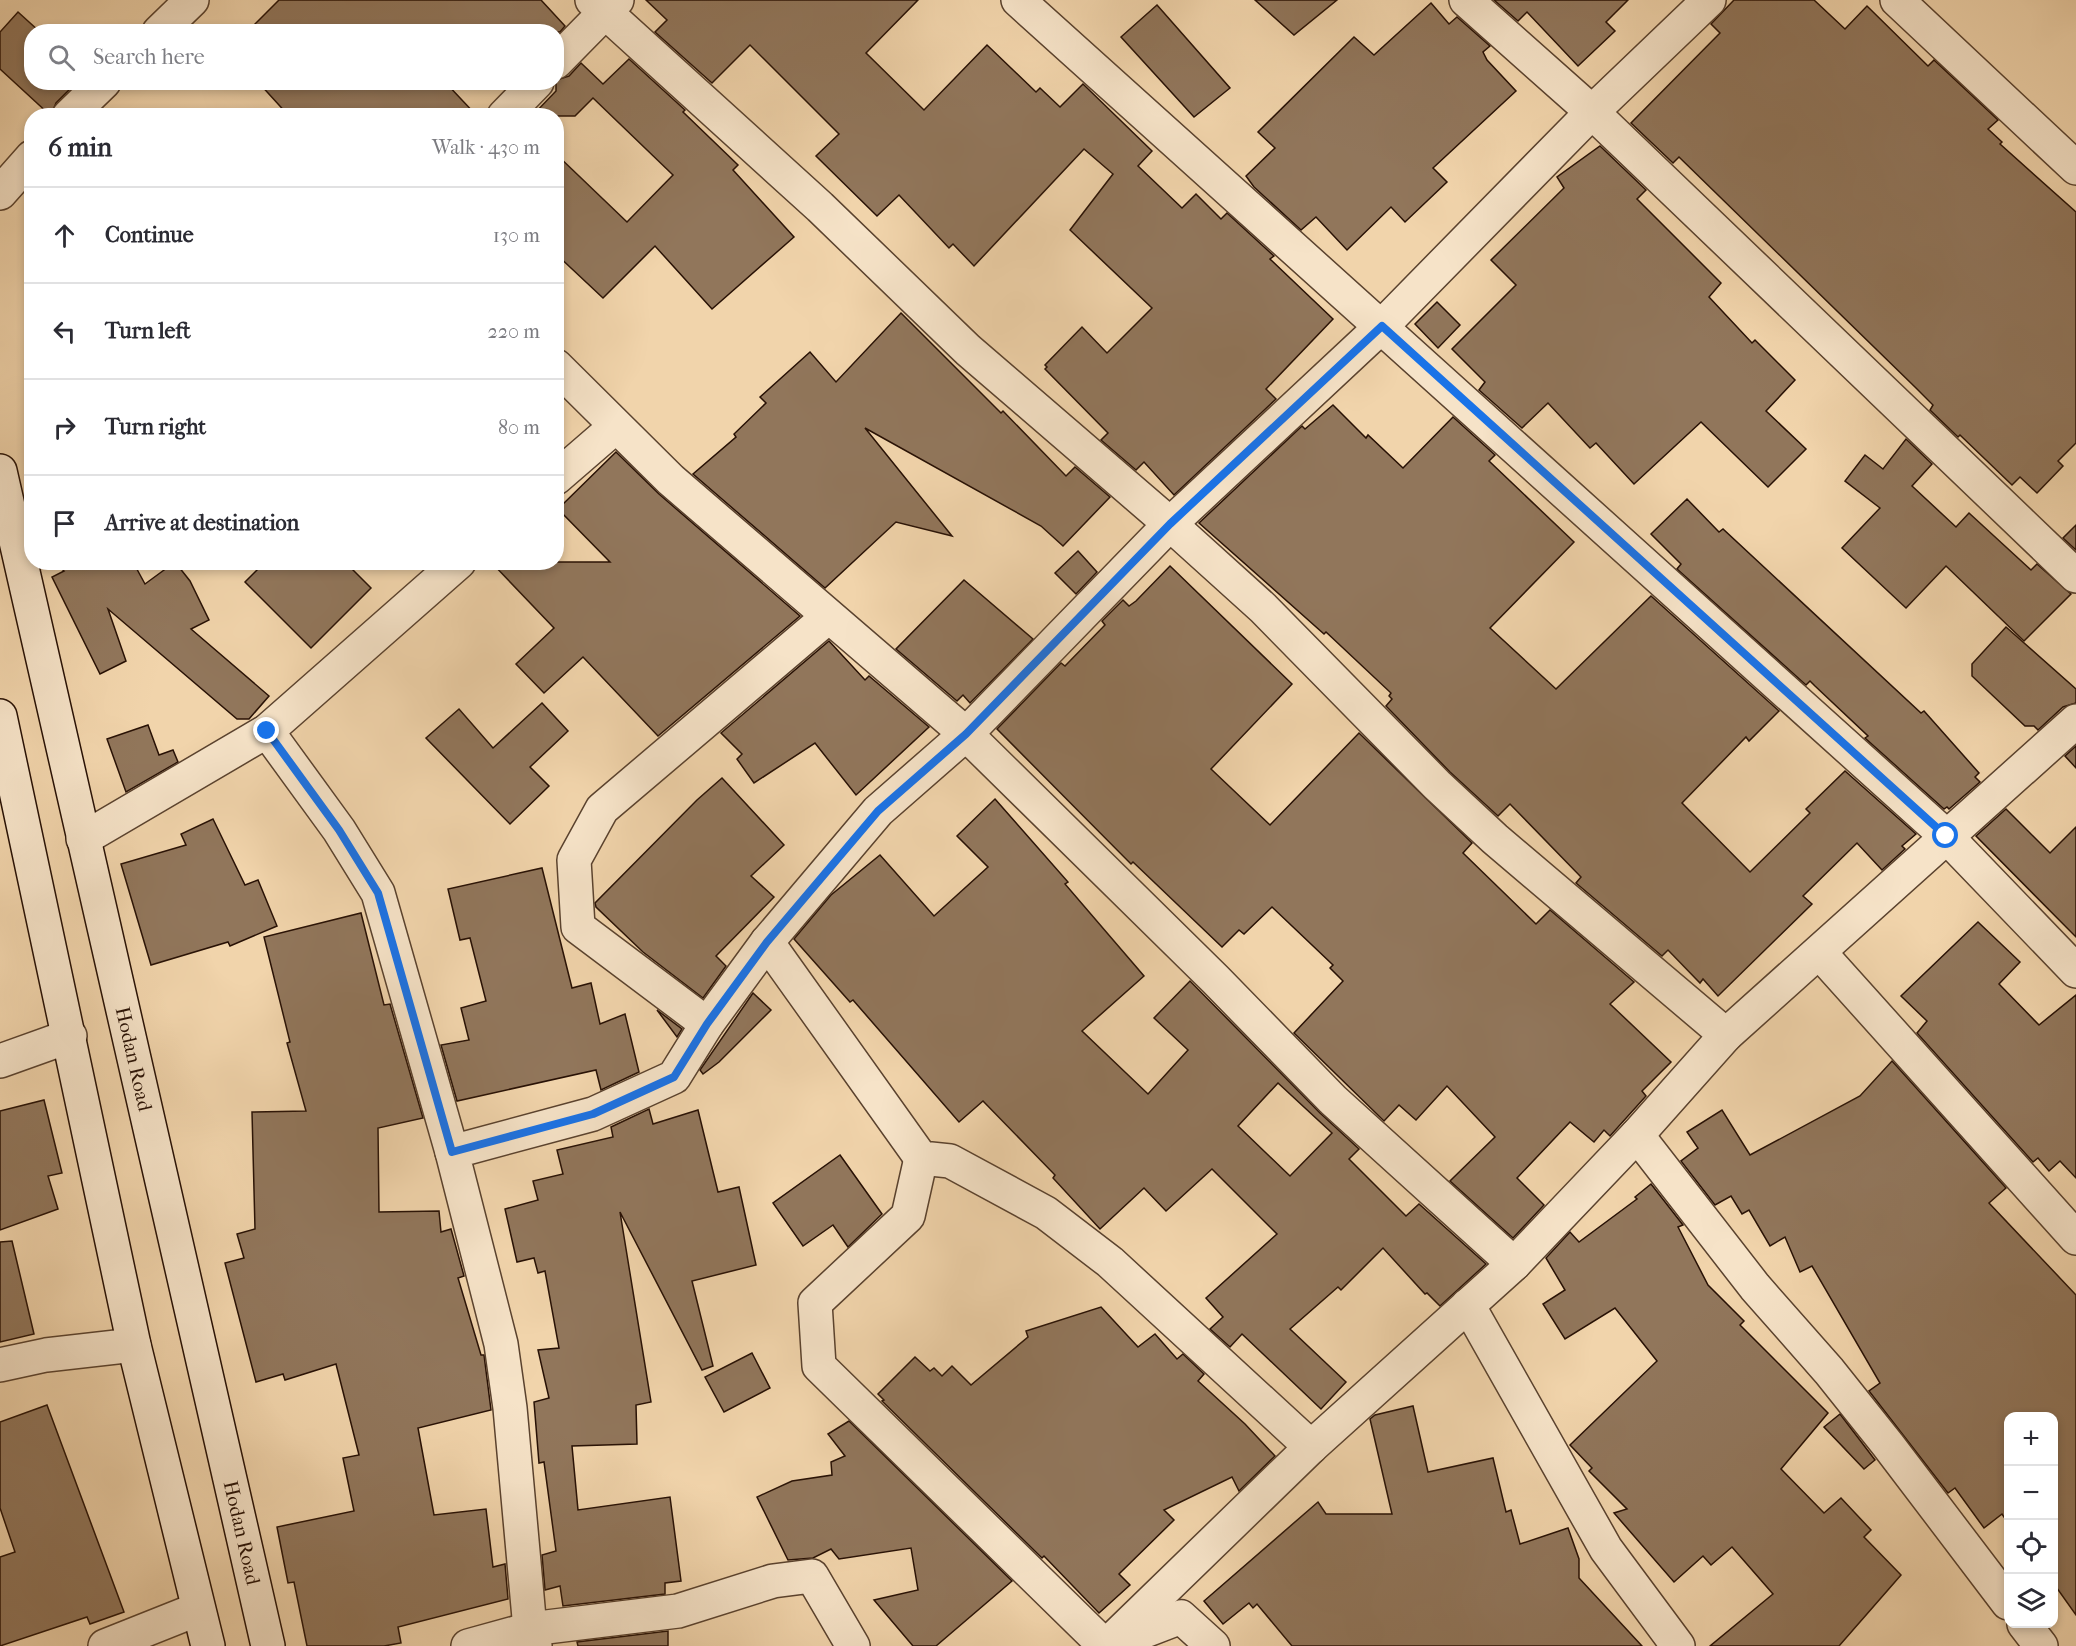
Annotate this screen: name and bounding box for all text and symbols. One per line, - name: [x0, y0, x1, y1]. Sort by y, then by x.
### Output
- search box: [24, 24, 564, 90]
- icon: search: [45, 41, 78, 74]
- text: Search here: [93, 44, 205, 70]
- text: 6 min: [48, 132, 112, 163]
- text: Walk · 430 m: [432, 136, 540, 159]
- icon: ahead: [48, 219, 81, 252]
- text: Continue: [105, 222, 194, 248]
- text: 130 m: [493, 224, 540, 247]
- icon: left: [48, 315, 81, 348]
- text: Turn left: [105, 318, 191, 344]
- text: 220 m: [487, 320, 540, 343]
- icon: right: [48, 411, 81, 444]
- text: Turn right: [105, 414, 206, 440]
- text: 80 m: [498, 416, 540, 439]
- icon: arrive: [48, 507, 81, 540]
- text: Arrive at destination: [105, 510, 299, 536]
- route end: [253, 717, 279, 743]
- route start: [1932, 822, 1958, 848]
- street label: Hodan Road: [111, 1005, 157, 1114]
- map controls: [2004, 1412, 2058, 1628]
- button: +: [2004, 1412, 2058, 1466]
- button: −: [2004, 1466, 2058, 1520]
- street label: Hodan Road: [219, 1478, 265, 1588]
- button: locate: [2004, 1520, 2058, 1574]
- button: layers: [2004, 1574, 2058, 1628]

